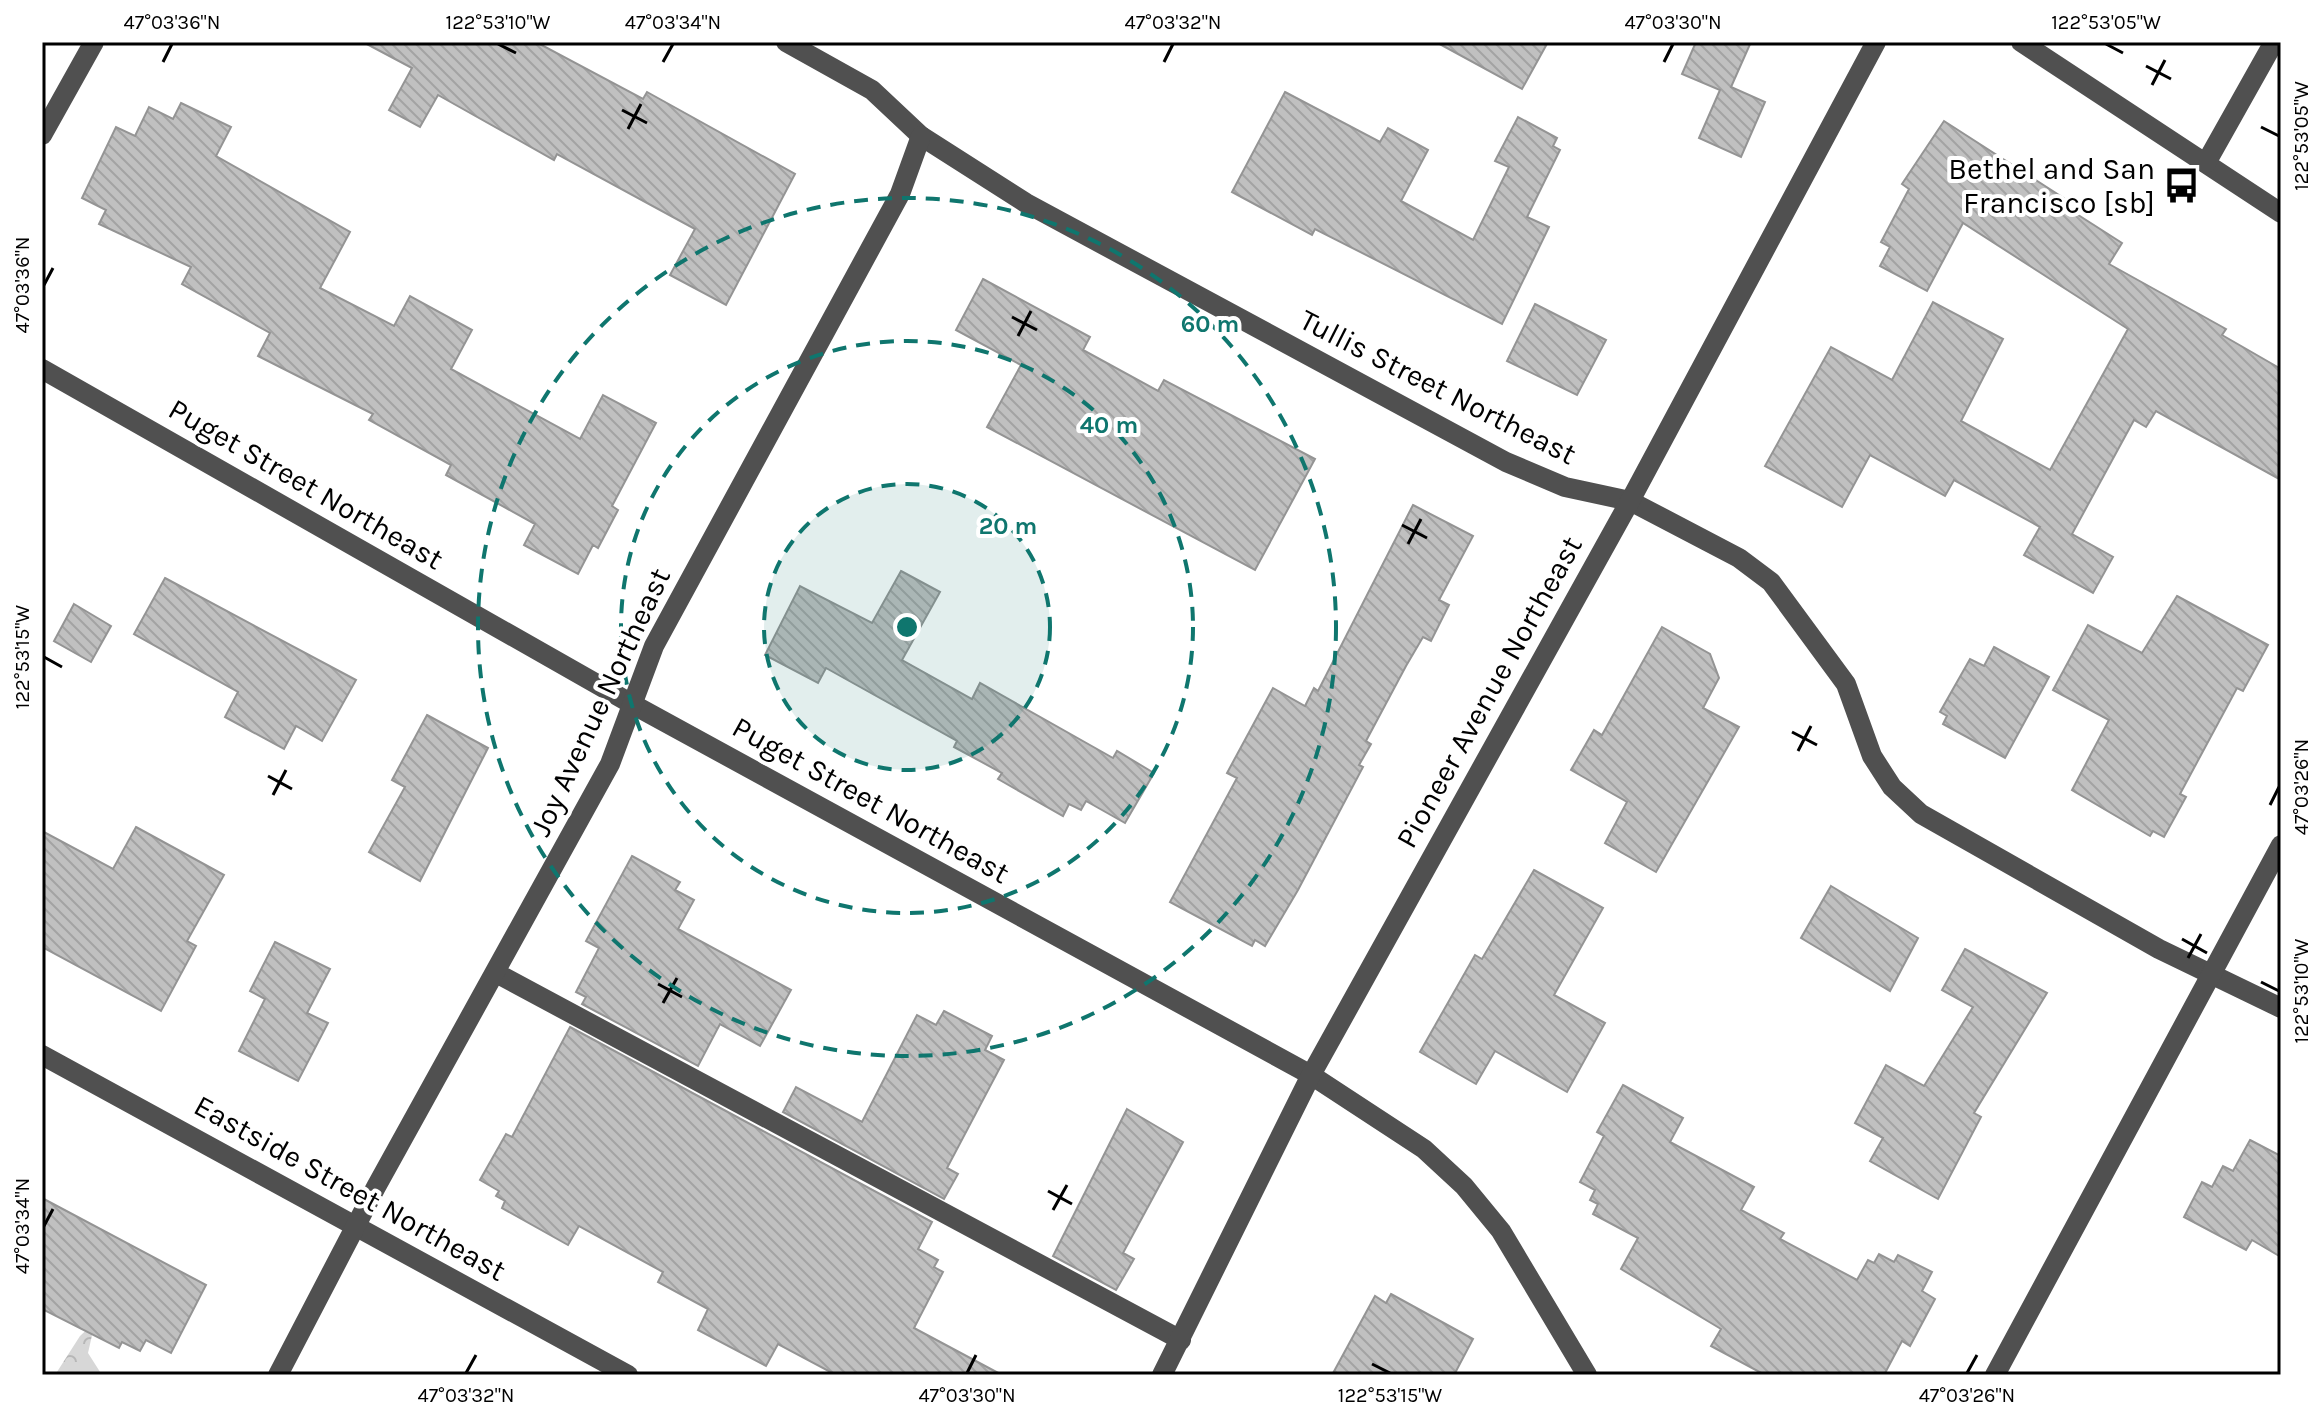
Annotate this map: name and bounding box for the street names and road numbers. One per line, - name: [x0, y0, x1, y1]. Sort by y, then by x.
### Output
- street label: Tullis Street Northeast: [1294, 302, 1582, 472]
- street label: Puget Street Northeast: [162, 391, 450, 577]
- street label: Pioneer Avenue Northeast: [1388, 530, 1590, 854]
- street label: Joy Avenue Northeast: [522, 562, 678, 842]
- street label: Puget Street Northeast: [726, 709, 1016, 891]
- street label: Eastside Street Northeast: [188, 1087, 512, 1289]

